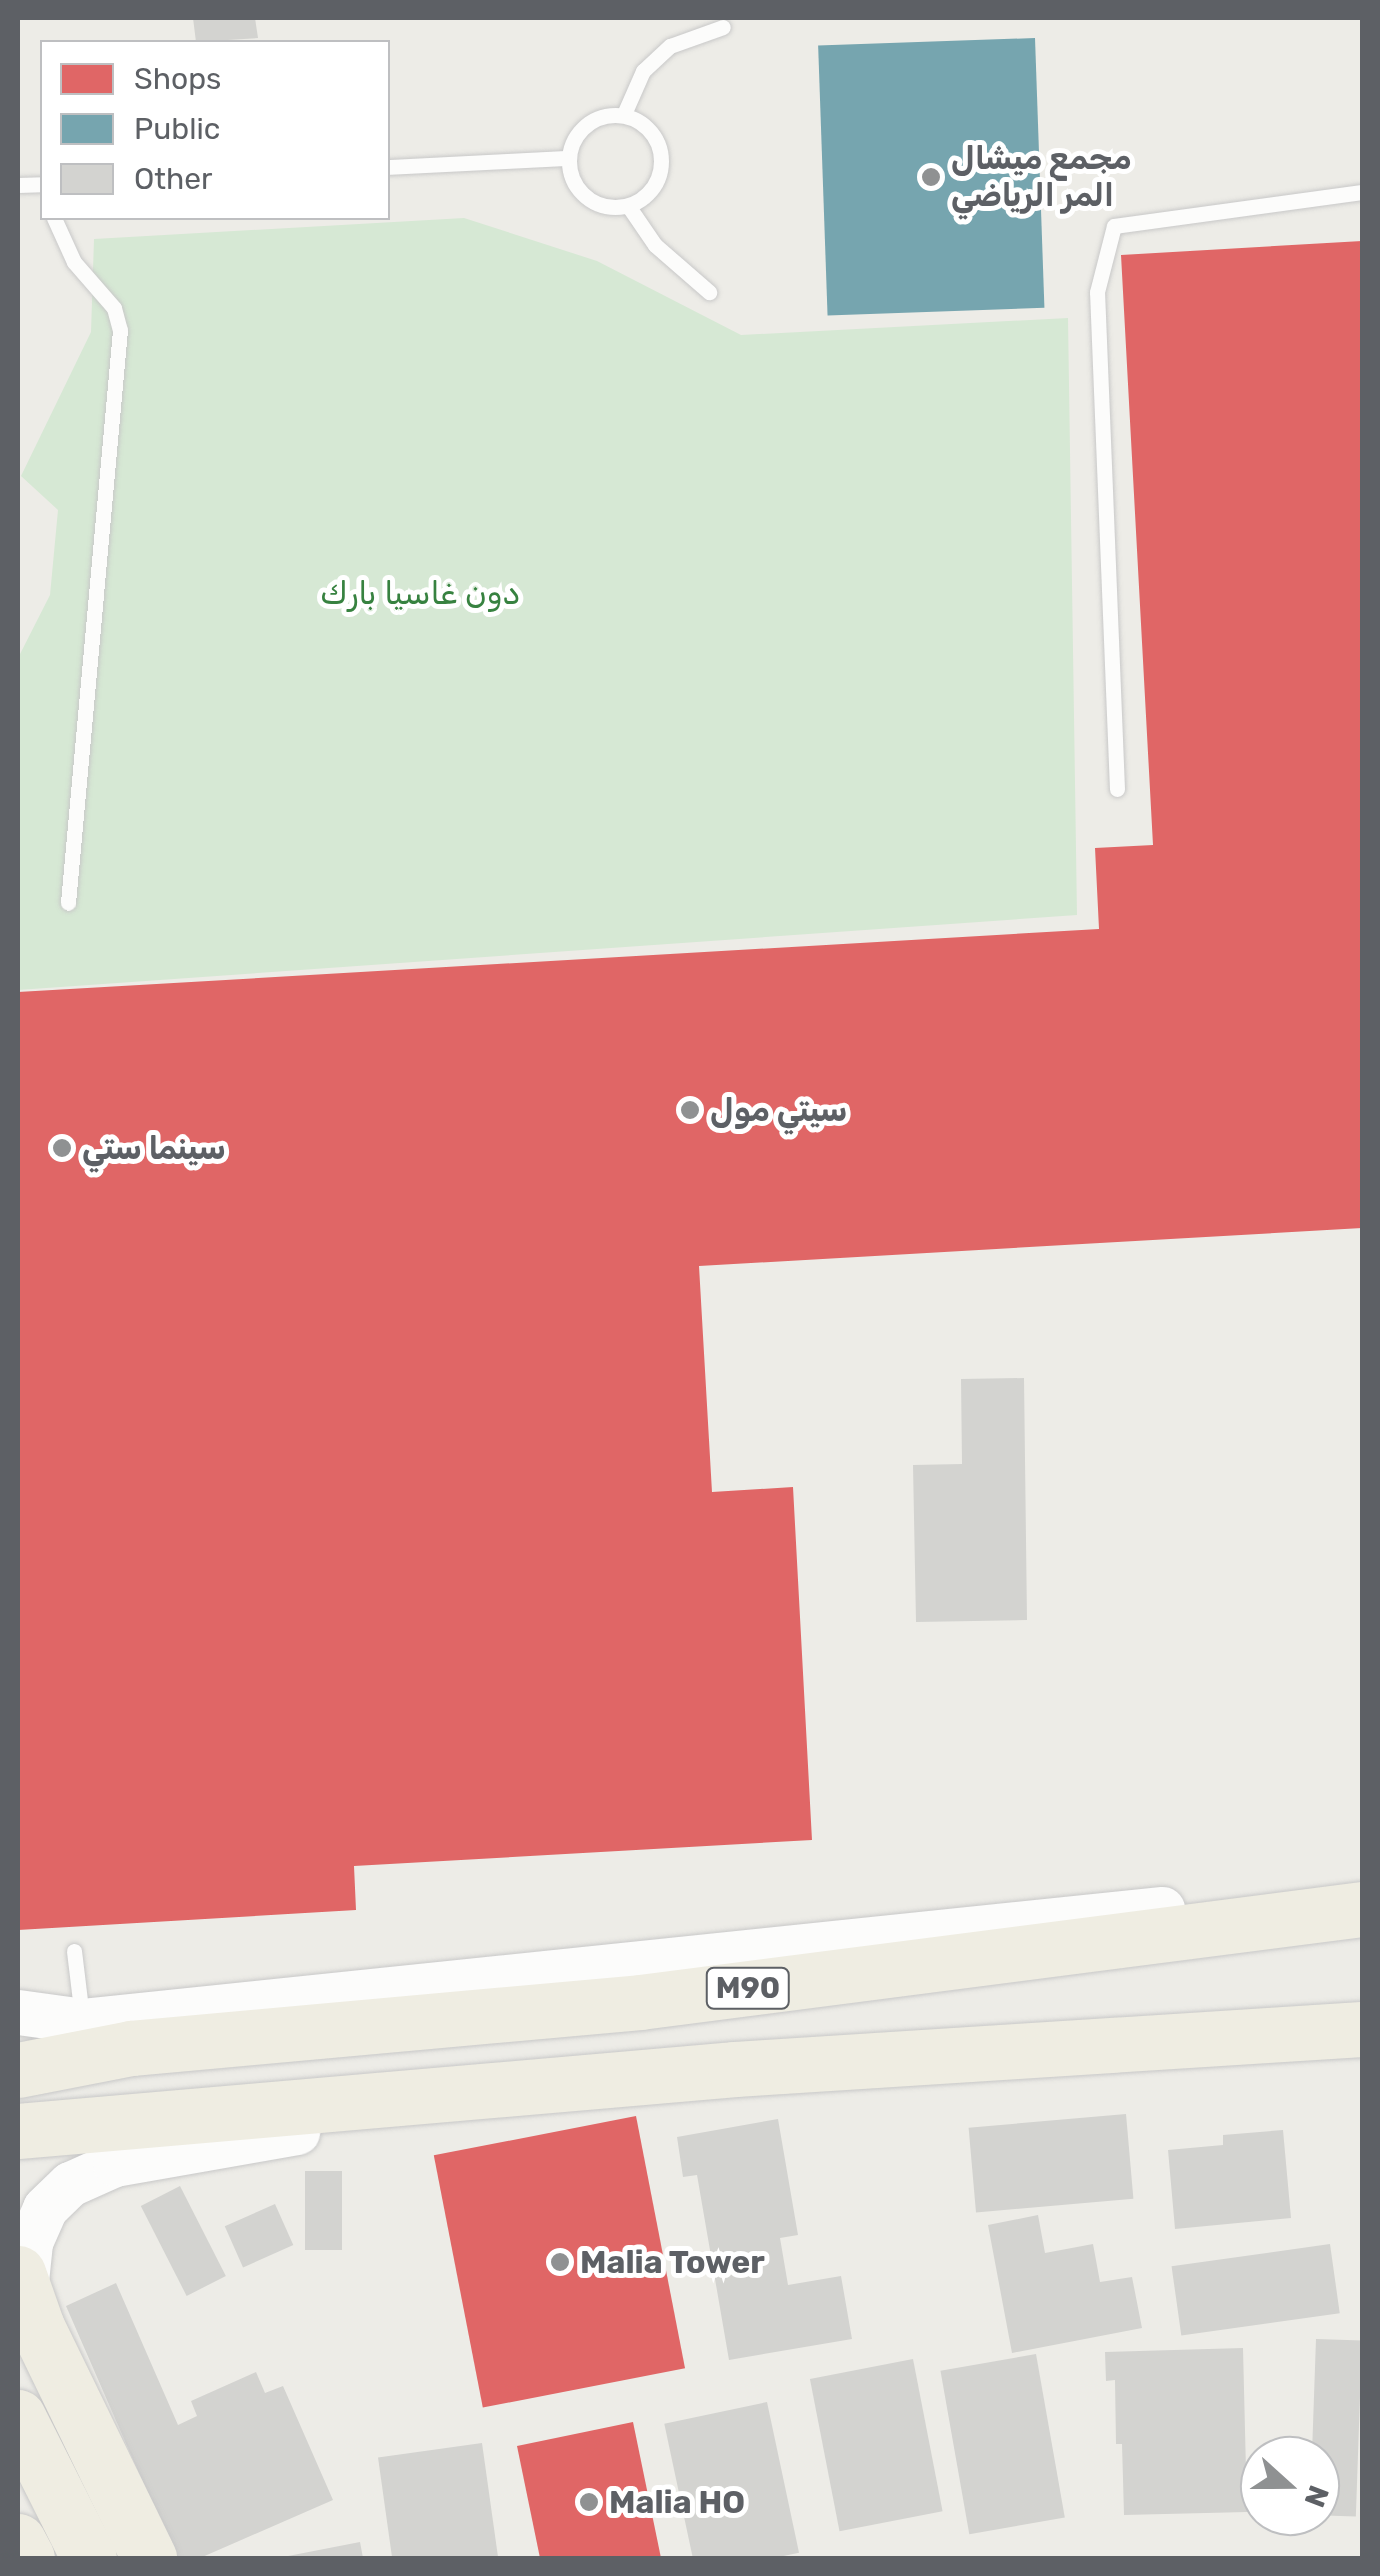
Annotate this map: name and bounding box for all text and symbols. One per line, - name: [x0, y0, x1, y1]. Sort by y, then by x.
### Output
- legend: [40, 40, 390, 220]
- text: Shops: [134, 61, 221, 97]
- text: Public: [134, 111, 220, 147]
- place label: مجمع ميشال المر الرياضي: [951, 140, 1132, 215]
- text: Other: [134, 161, 213, 197]
- marker: مجمع ميشال المر الرياضي: [920, 166, 942, 188]
- park label: دون غاسيا بارك: [320, 574, 520, 612]
- place label: سيتي مول: [710, 1091, 847, 1129]
- marker: سيتي مول: [679, 1099, 701, 1121]
- place label: سينما ستي: [82, 1129, 226, 1167]
- marker: سينما ستي: [51, 1137, 73, 1159]
- road number: M90: [706, 1963, 790, 2013]
- place label: Malia Tower: [580, 2243, 766, 2281]
- marker: Malia Tower: [549, 2251, 571, 2273]
- north arrow: [1240, 2436, 1340, 2536]
- text: N: [1298, 2481, 1336, 2512]
- place label: Malia HO: [609, 2483, 745, 2521]
- marker: Malia HO: [578, 2491, 600, 2513]

